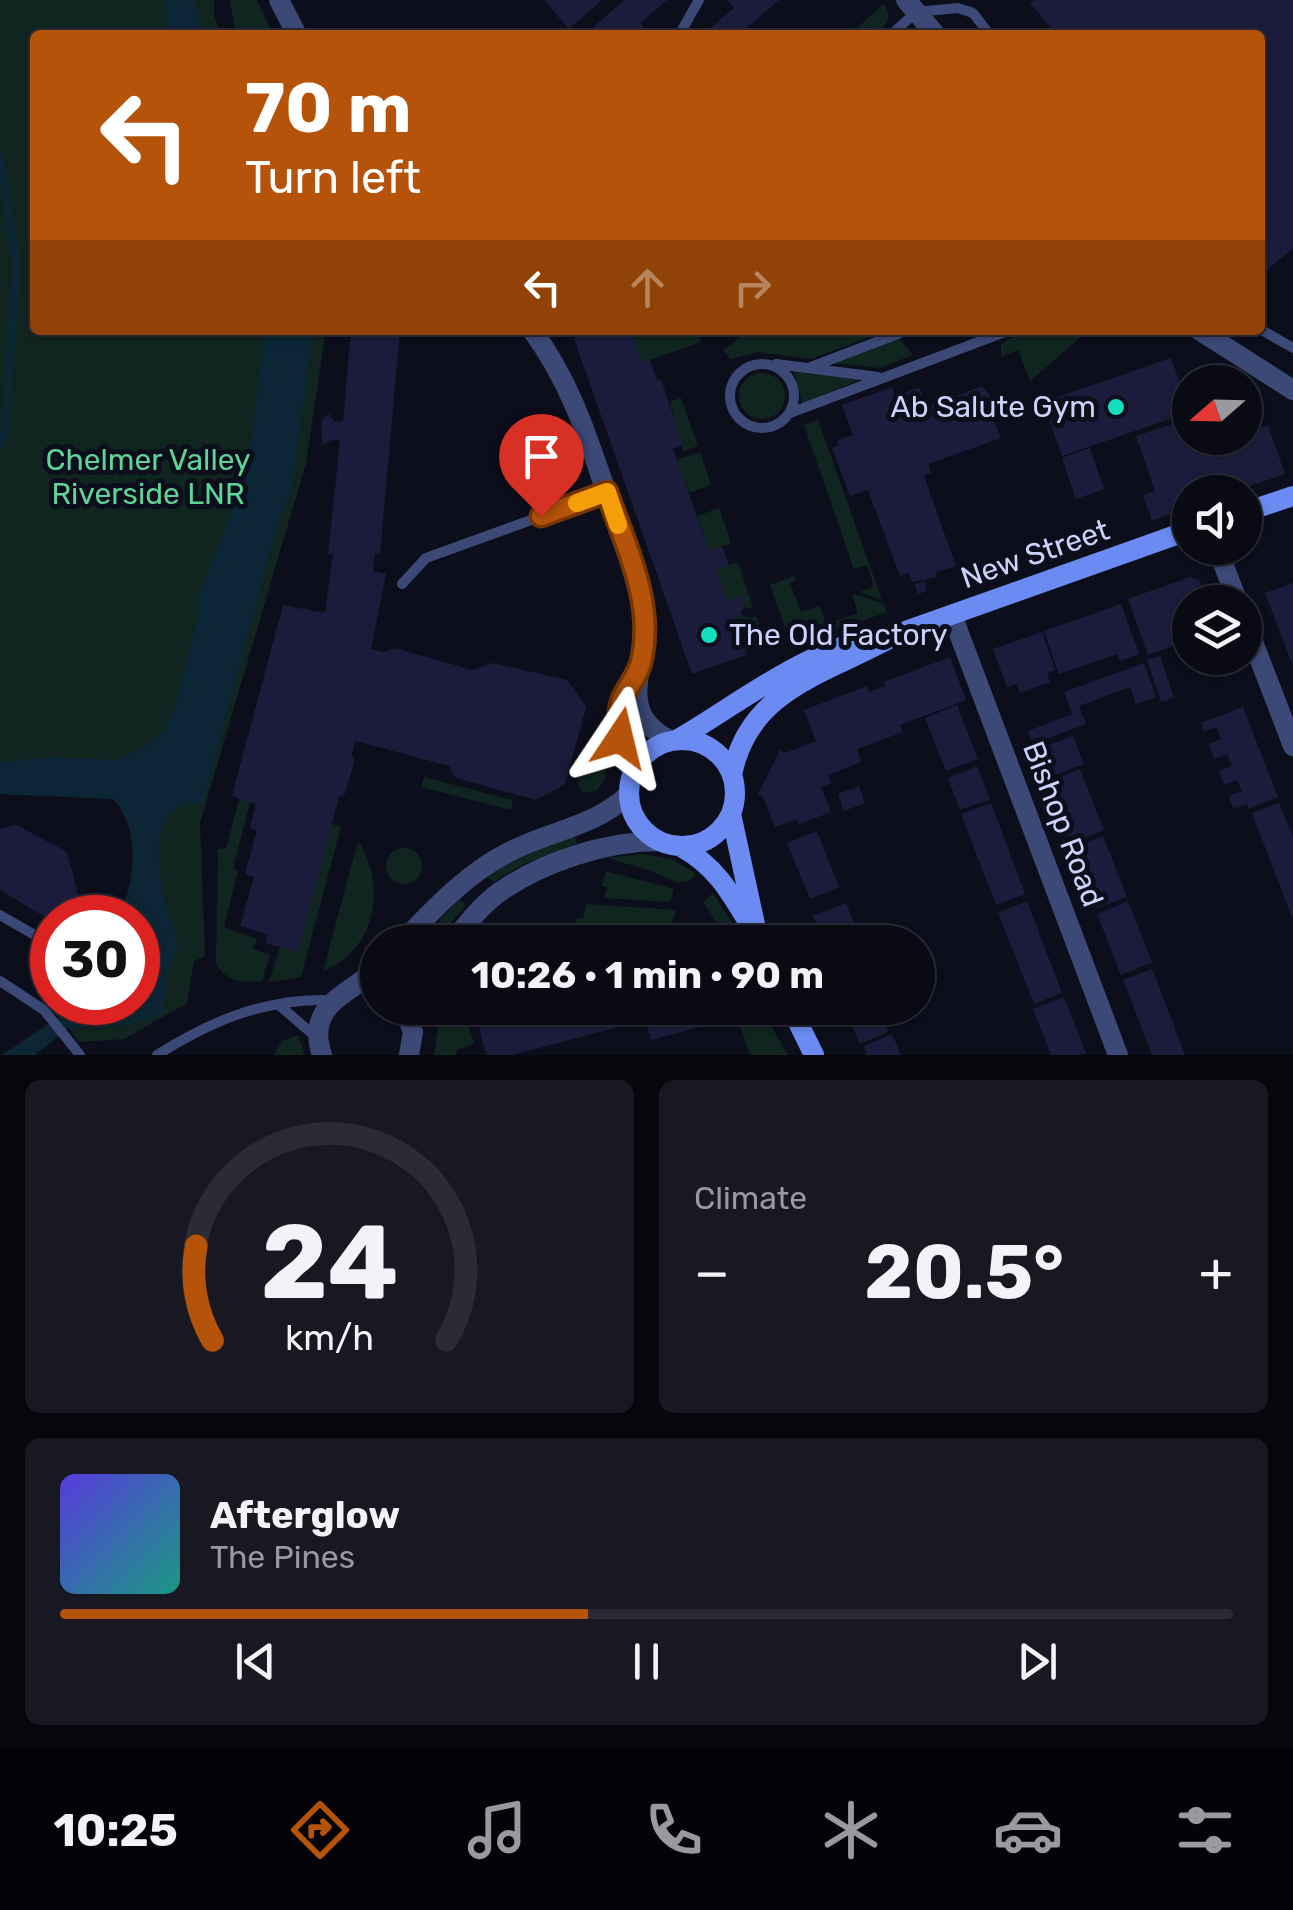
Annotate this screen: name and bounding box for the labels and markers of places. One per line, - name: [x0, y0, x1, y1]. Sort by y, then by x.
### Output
- place label: Ab Salute Gym: [891, 389, 1096, 425]
- marker: Ab Salute Gym: [1105, 396, 1127, 418]
- pin: [499, 414, 584, 517]
- place label: The Old Factory: [729, 617, 948, 653]
- marker: The Old Factory: [698, 624, 720, 646]

